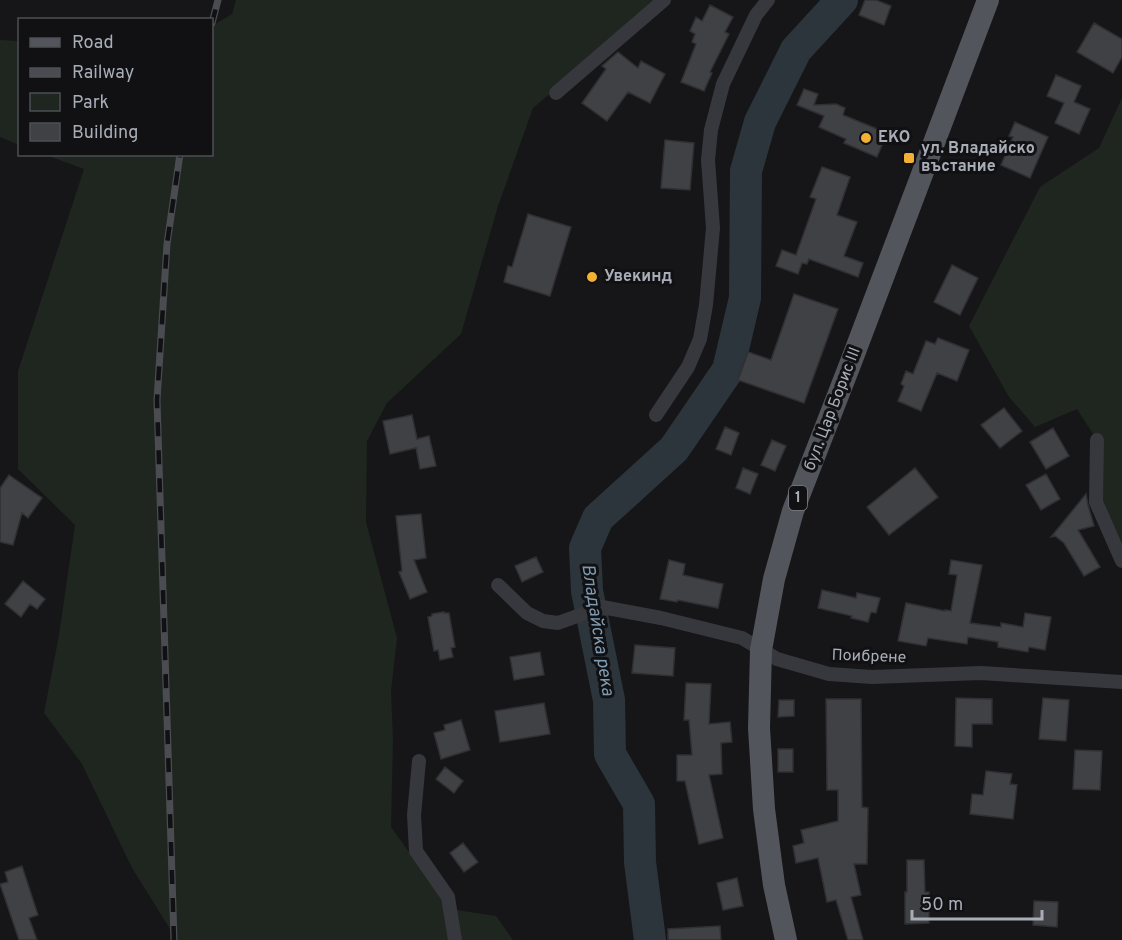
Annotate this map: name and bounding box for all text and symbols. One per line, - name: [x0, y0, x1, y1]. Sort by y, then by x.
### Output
- legend: [18, 18, 213, 156]
- text: Road: [72, 32, 114, 55]
- text: Railway: [72, 62, 134, 85]
- text: Park: [72, 92, 109, 115]
- text: Building: [72, 122, 138, 145]
- place label: EKO: [878, 128, 910, 148]
- marker: EKO: [859, 131, 873, 145]
- place label: ул. Владайско въстание: [921, 139, 1035, 177]
- marker: ул. Владайско въстание: [902, 151, 916, 165]
- place label: Увекинд: [604, 267, 672, 287]
- marker: Увекинд: [585, 270, 599, 284]
- street label: бул. Цар Борис III: [800, 344, 866, 474]
- road number: 1: [789, 486, 807, 510]
- water label: Владайска река: [575, 562, 619, 698]
- street label: Поибрене: [831, 646, 907, 668]
- scale bar: [912, 883, 1042, 921]
- text: 50 m: [921, 894, 963, 917]

